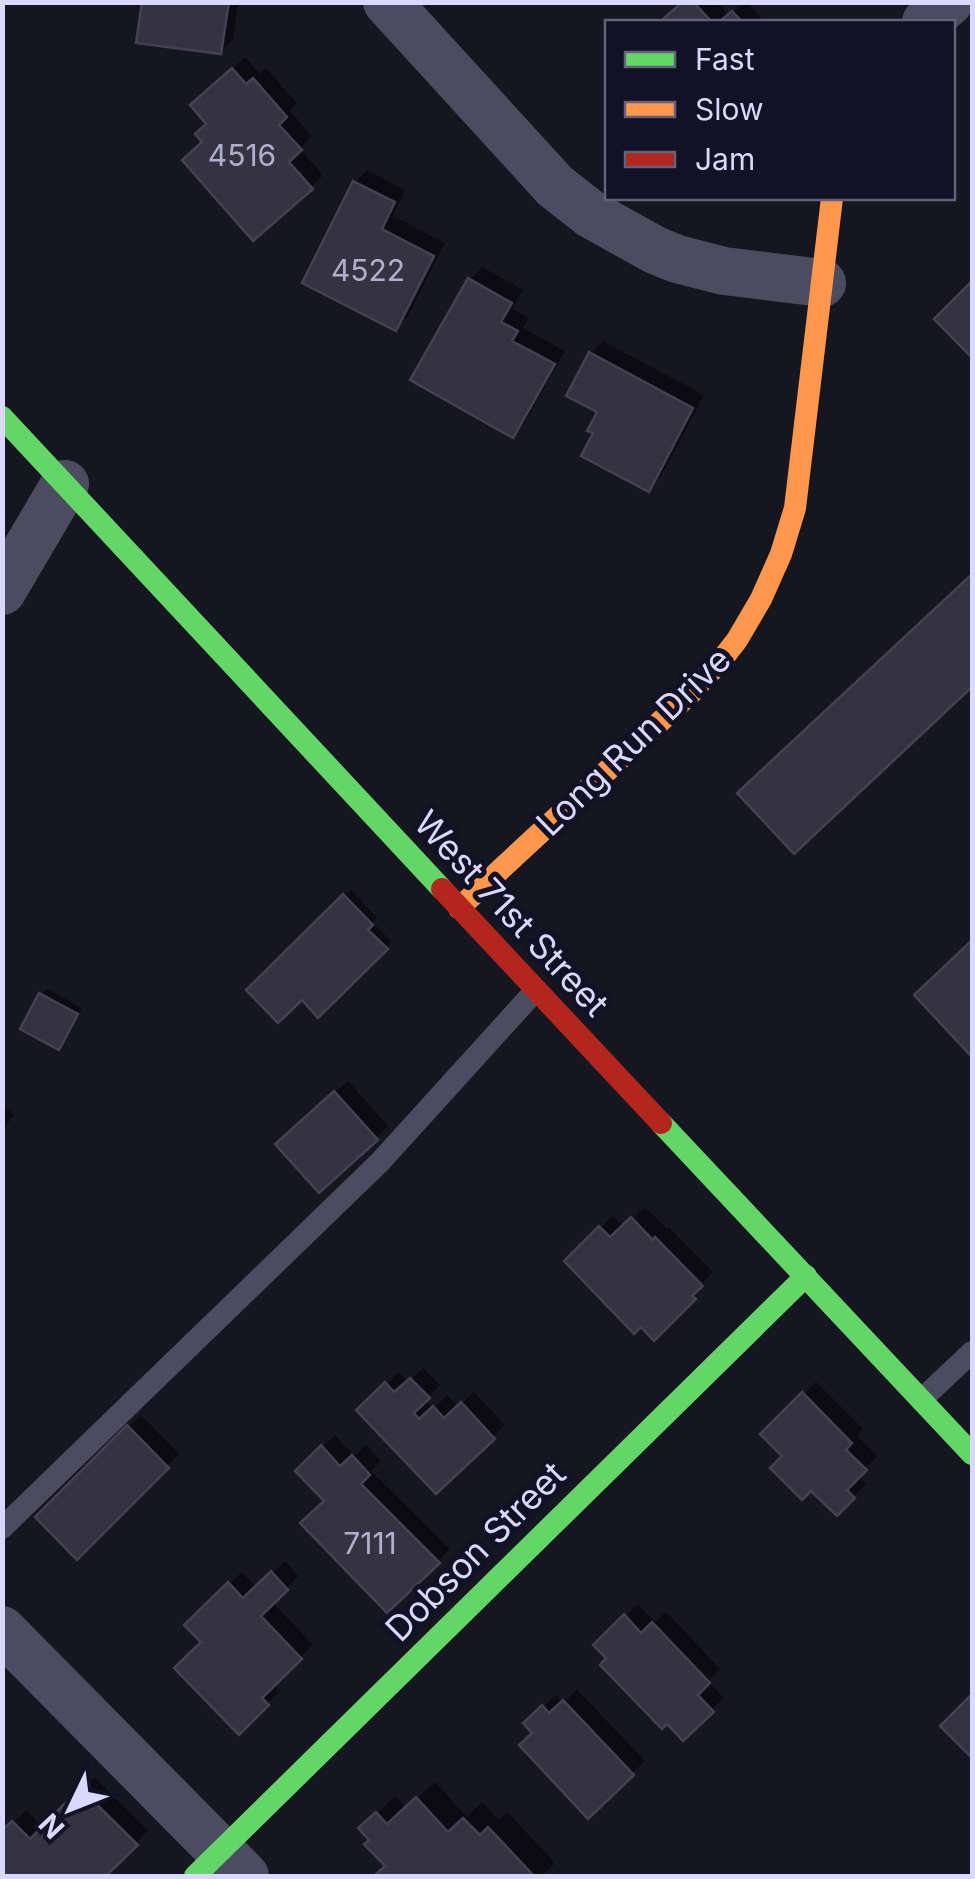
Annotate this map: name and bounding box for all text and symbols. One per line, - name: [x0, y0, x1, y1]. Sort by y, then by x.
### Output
- legend: [605, 20, 955, 200]
- text: Fast: [695, 41, 755, 77]
- text: Slow: [695, 91, 764, 127]
- house number: 4516: [208, 137, 276, 173]
- text: Jam: [695, 141, 755, 177]
- house number: 4522: [331, 252, 405, 288]
- street label: Long Run Drive: [527, 638, 739, 844]
- street label: West 71st Street: [406, 802, 618, 1024]
- street label: Dobson Street: [377, 1453, 573, 1649]
- house number: 7111: [343, 1525, 397, 1561]
- north arrow: [20, 1759, 120, 1859]
- text: N: [32, 1807, 71, 1845]

